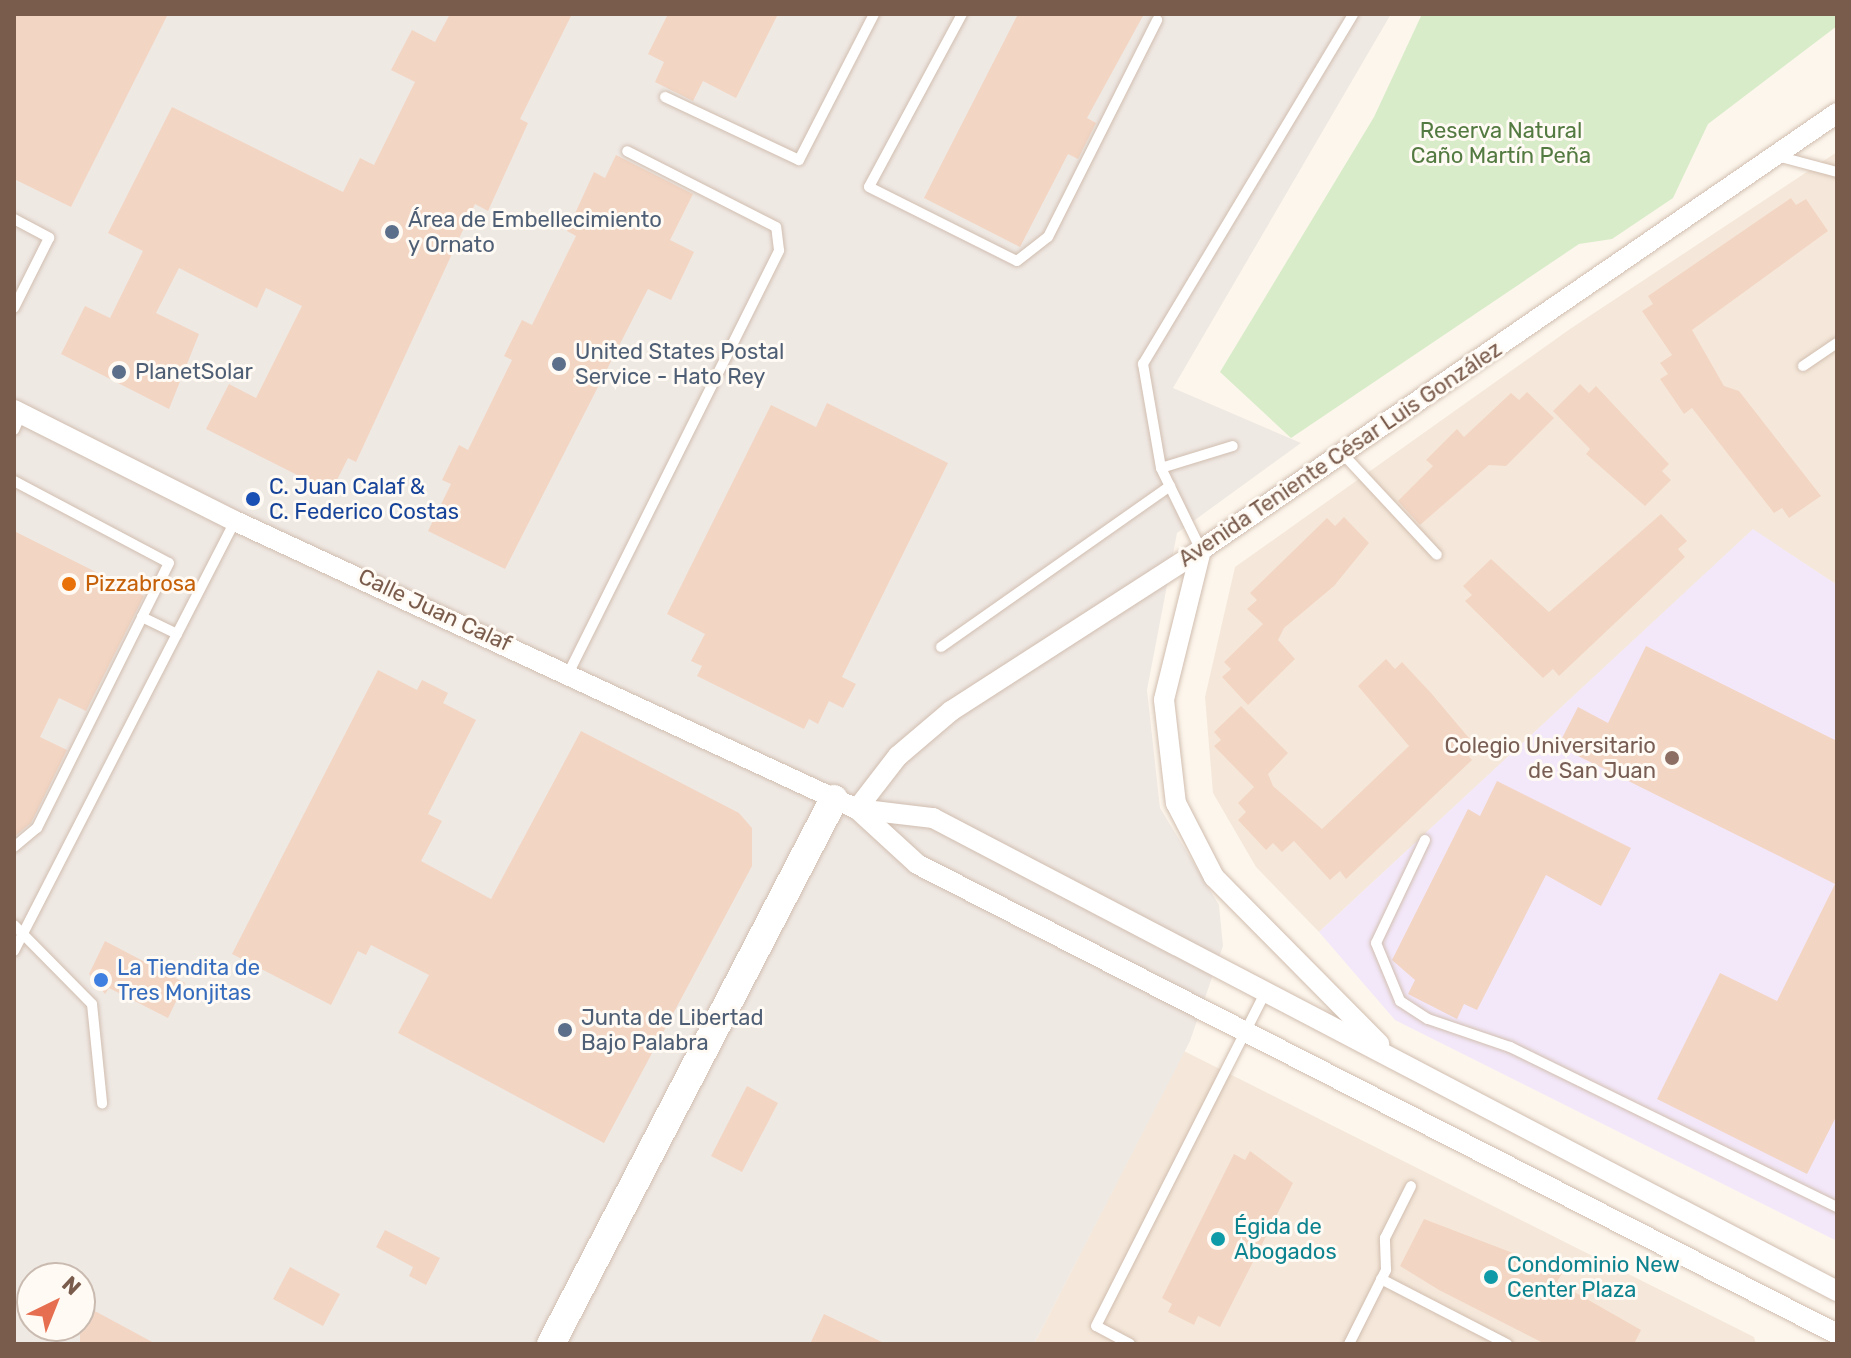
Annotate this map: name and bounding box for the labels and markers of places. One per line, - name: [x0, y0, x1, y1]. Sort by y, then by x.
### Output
- place label: Área de Embellecimiento y Ornato: [408, 206, 662, 258]
- marker: Área de Embellecimiento y Ornato: [383, 223, 401, 241]
- place label: United States Postal Service - Hato Rey: [575, 338, 784, 390]
- marker: United States Postal Service - Hato Rey: [550, 355, 568, 373]
- place label: PlanetSolar: [135, 359, 253, 385]
- marker: PlanetSolar: [110, 363, 128, 381]
- place label: C. Juan Calaf & C. Federico Costas: [269, 473, 459, 524]
- marker: C. Juan Calaf & C. Federico Costas: [244, 490, 262, 508]
- place label: Pizzabrosa: [85, 571, 196, 597]
- marker: Pizzabrosa: [60, 575, 78, 593]
- place label: Colegio Universitario de San Juan: [1444, 732, 1656, 784]
- marker: Colegio Universitario de San Juan: [1663, 749, 1681, 767]
- place label: La Tiendita de Tres Monjitas: [117, 954, 261, 1006]
- marker: La Tiendita de Tres Monjitas: [92, 971, 110, 989]
- place label: Junta de Libertad Bajo Palabra: [581, 1004, 764, 1056]
- marker: Junta de Libertad Bajo Palabra: [556, 1021, 574, 1039]
- place label: Égida de Abogados: [1234, 1213, 1337, 1264]
- marker: Égida de Abogados: [1209, 1230, 1227, 1248]
- place label: Condominio New Center Plaza: [1507, 1251, 1680, 1302]
- marker: Condominio New Center Plaza: [1482, 1268, 1500, 1286]

